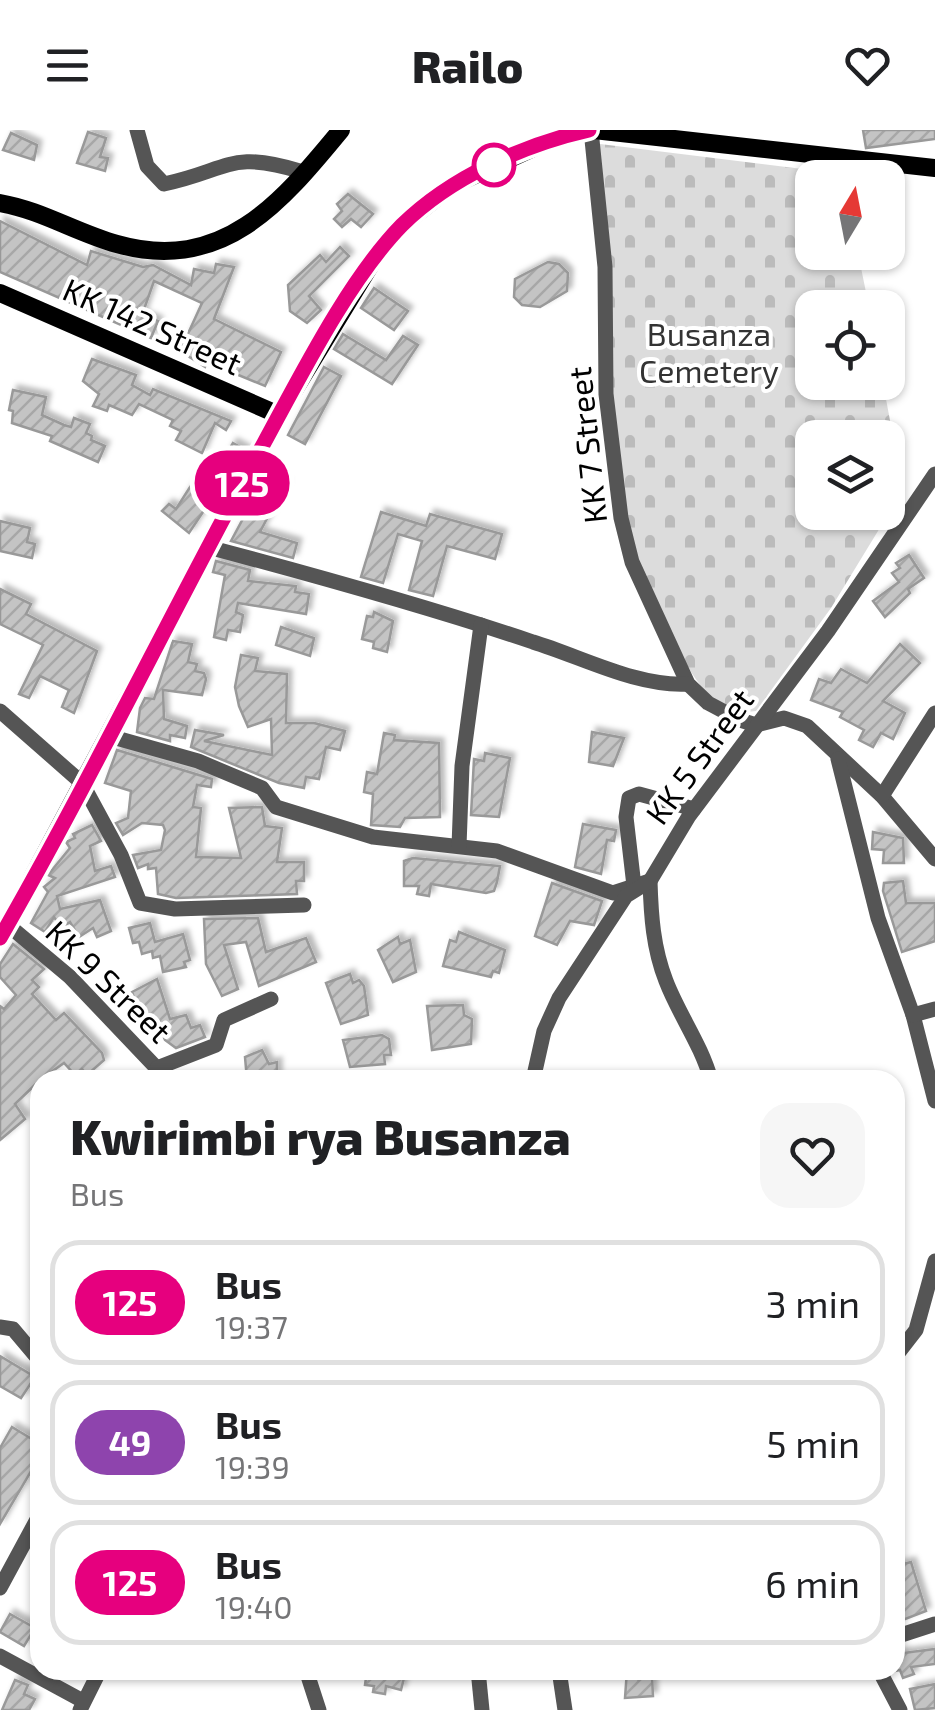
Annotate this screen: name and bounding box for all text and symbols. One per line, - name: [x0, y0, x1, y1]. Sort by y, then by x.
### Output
- icon: menu: [40, 38, 95, 93]
- text: Railo: [412, 38, 523, 92]
- icon: heart: [840, 38, 895, 93]
- unlabelled marker: [473, 144, 515, 186]
- north arrow: [795, 160, 905, 270]
- map controls: [795, 160, 905, 530]
- street label: KK 142 Street: [58, 269, 248, 381]
- button: locate: [795, 290, 905, 400]
- park label: Busanza Cemetery: [639, 314, 779, 389]
- street label: KK 7 Street: [559, 365, 613, 525]
- button: layers: [795, 420, 905, 530]
- line badge: 125: [184, 450, 300, 516]
- text: 125: [215, 462, 269, 504]
- street label: KK 5 Street: [637, 681, 760, 831]
- street label: KK 9 Street: [39, 912, 180, 1049]
- button: heart: [760, 1103, 865, 1208]
- text: Kwirimbi rya Busanza: [70, 1107, 571, 1165]
- text: Bus: [70, 1174, 124, 1212]
- text: Bus: [215, 1261, 282, 1307]
- text: 3 min: [766, 1280, 860, 1326]
- text: 125: [103, 1281, 157, 1323]
- text: 19:37: [215, 1307, 288, 1345]
- text: Bus: [215, 1401, 282, 1447]
- text: 5 min: [766, 1420, 860, 1466]
- text: 49: [109, 1421, 151, 1463]
- text: 19:39: [215, 1447, 290, 1485]
- text: Bus: [215, 1541, 282, 1587]
- text: 6 min: [765, 1560, 860, 1606]
- text: 125: [103, 1561, 157, 1603]
- text: 19:40: [215, 1587, 293, 1625]

